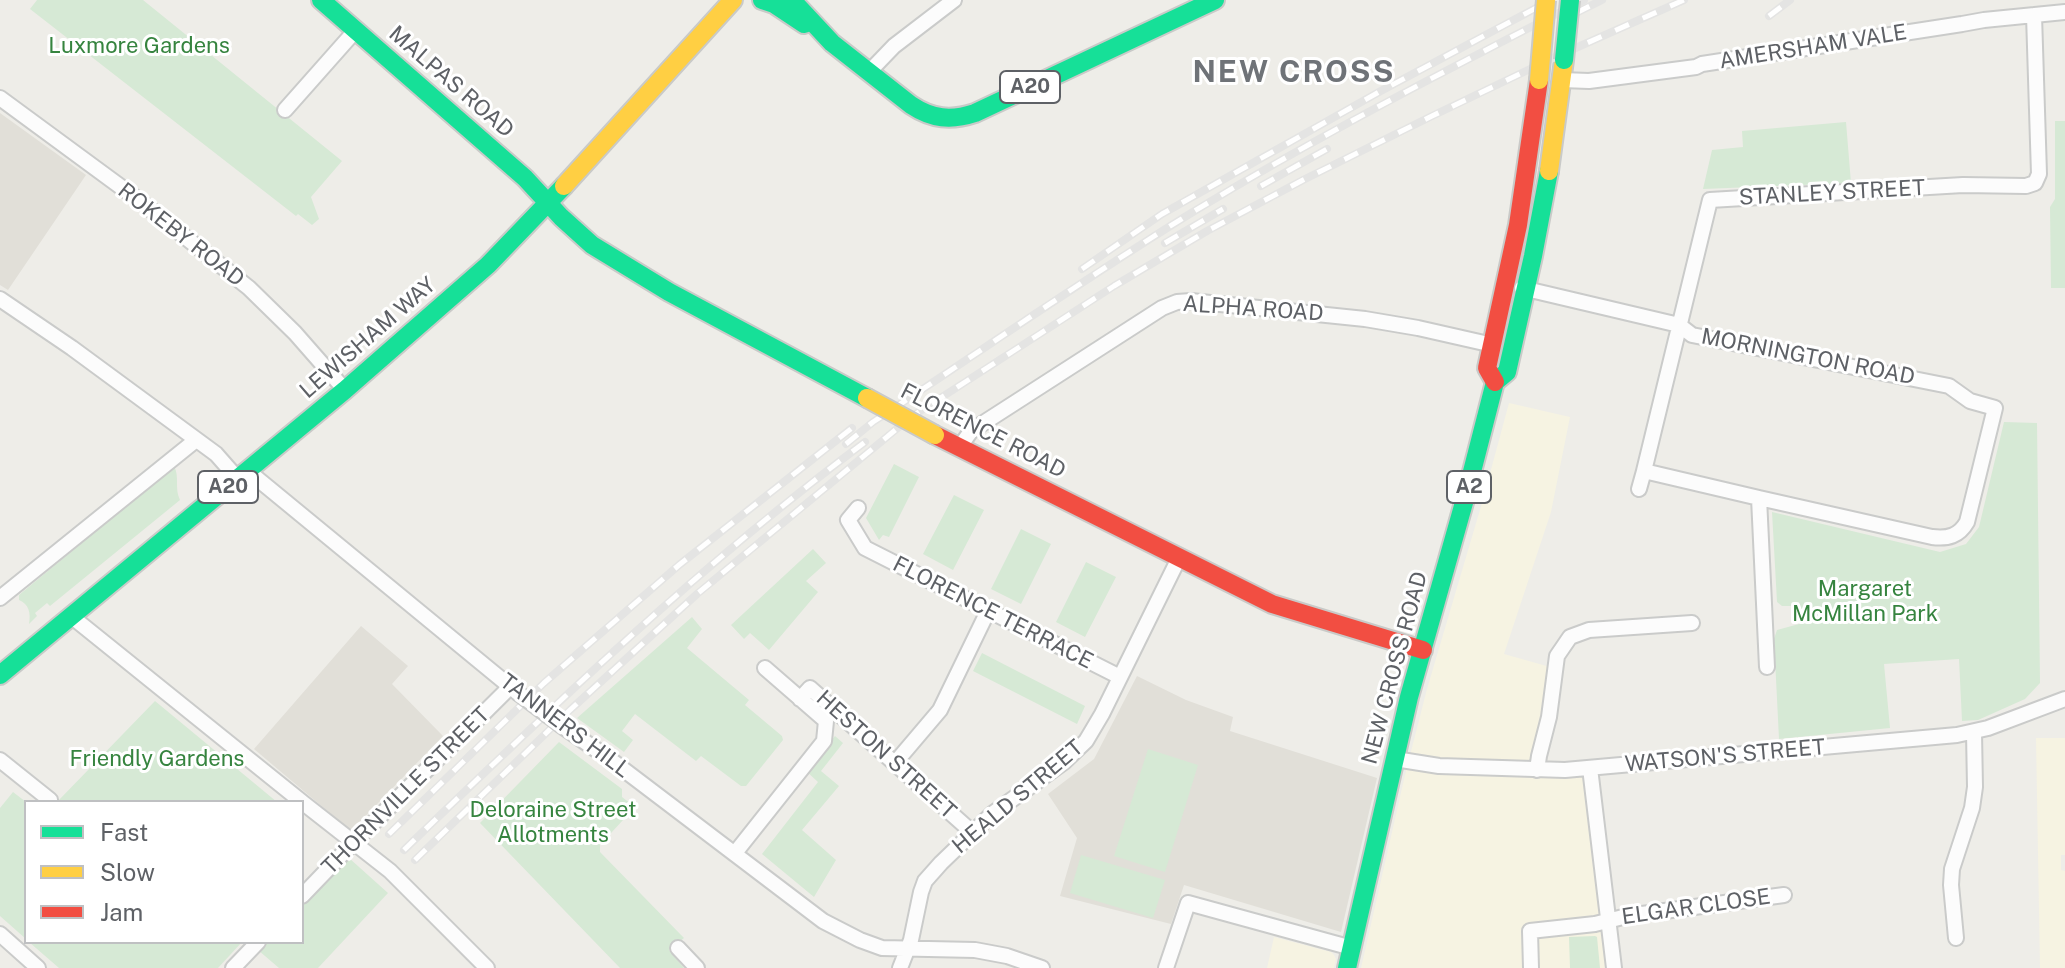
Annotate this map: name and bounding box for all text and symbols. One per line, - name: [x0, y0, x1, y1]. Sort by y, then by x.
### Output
- street label: AMERSHAM VALE: [1717, 19, 1909, 75]
- street label: MALPAS ROAD: [383, 21, 519, 143]
- park label: Luxmore Gardens: [48, 33, 230, 59]
- district label: NEW CROSS: [1192, 55, 1396, 91]
- road number: A20: [1000, 71, 1060, 103]
- street label: STANLEY STREET: [1738, 175, 1926, 211]
- street label: ROKEBY ROAD: [113, 177, 249, 293]
- street label: LEWISHAM WAY: [295, 272, 441, 404]
- street label: ALPHA ROAD: [1182, 291, 1324, 327]
- street label: MORNINGTON ROAD: [1699, 323, 1917, 391]
- street label: FLORENCE ROAD: [896, 378, 1070, 484]
- road number: A20: [198, 471, 258, 503]
- road number: A2: [1447, 471, 1491, 503]
- street label: FLORENCE TERRACE: [888, 551, 1098, 675]
- street label: NEW CROSS ROAD: [1357, 569, 1433, 767]
- park label: Margaret McMillan Park: [1792, 576, 1938, 628]
- street label: TANNERS HILL: [494, 668, 636, 784]
- street label: HESTON STREET: [811, 685, 961, 825]
- street label: THORNVILLE STREET: [317, 702, 495, 880]
- street label: WATSON'S STREET: [1624, 734, 1826, 778]
- street label: HEALD STREET: [947, 735, 1089, 859]
- park label: Friendly Gardens: [70, 746, 244, 772]
- park label: Deloraine Street Allotments: [470, 797, 636, 848]
- legend: [24, 800, 304, 944]
- text: Fast: [100, 818, 148, 846]
- text: Slow: [100, 858, 155, 886]
- street label: ELGAR CLOSE: [1620, 883, 1772, 931]
- text: Jam: [100, 898, 143, 926]

